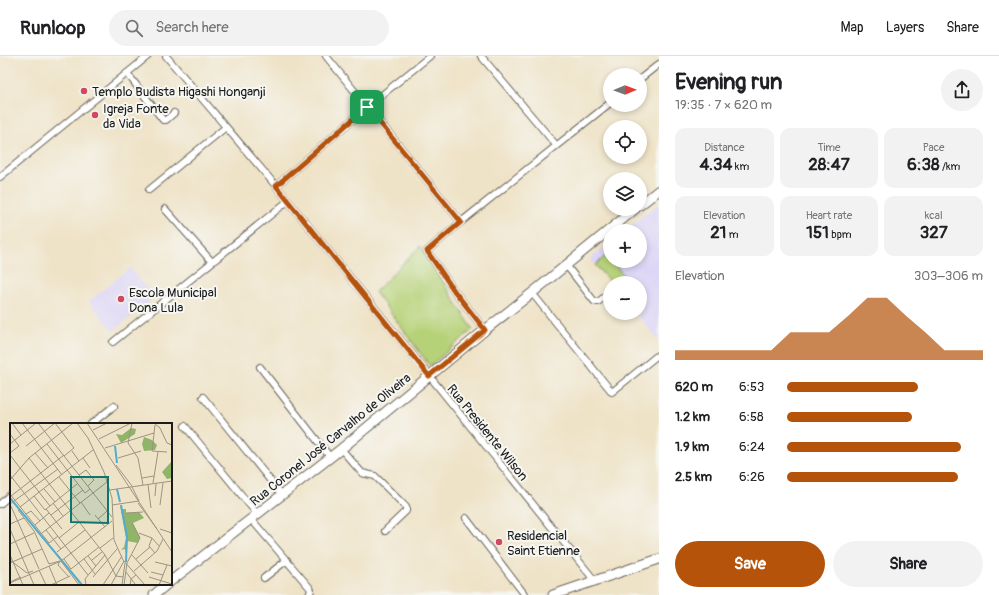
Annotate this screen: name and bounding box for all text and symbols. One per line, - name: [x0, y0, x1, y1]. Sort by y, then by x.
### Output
- search box: [109, 10, 389, 46]
- text: Runloop: [20, 16, 85, 40]
- icon: search: [123, 17, 145, 39]
- text: Search here: [155, 18, 229, 37]
- text: Map: [841, 19, 864, 36]
- text: Layers: [886, 19, 924, 36]
- text: Share: [946, 19, 979, 36]
- north arrow: [603, 68, 647, 112]
- map controls: [603, 68, 647, 320]
- text: Evening run: [675, 68, 783, 96]
- button: share: [941, 69, 983, 111]
- place label: Templo Budista Higashi Honganji: [92, 84, 265, 100]
- marker: Templo Budista Higashi Honganji: [79, 86, 89, 96]
- pin: [350, 90, 384, 124]
- icon: arrive: [356, 96, 378, 118]
- text: 19:35 · 7 × 620 m: [675, 97, 772, 113]
- place label: Igreja Fonte da Vida: [103, 101, 169, 132]
- marker: Igreja Fonte da Vida: [90, 110, 100, 120]
- button: locate: [603, 120, 647, 164]
- text: Distance: [704, 141, 744, 154]
- text: Time: [817, 141, 840, 154]
- text: Pace: [923, 141, 945, 154]
- text: 4.34: [699, 154, 732, 175]
- text: 28:47: [808, 154, 850, 175]
- text: 6:38: [907, 154, 940, 175]
- text: km: [732, 160, 749, 173]
- text: /km: [940, 160, 960, 173]
- button: layers: [603, 172, 647, 216]
- text: Elevation: [703, 209, 745, 222]
- text: Heart rate: [806, 209, 852, 222]
- text: kcal: [925, 209, 943, 222]
- text: 21: [710, 222, 726, 243]
- text: 151: [806, 222, 829, 243]
- text: 327: [920, 222, 948, 243]
- button: +: [603, 224, 647, 268]
- text: m: [726, 228, 738, 241]
- text: bpm: [829, 228, 852, 241]
- text: Elevation: [675, 268, 725, 284]
- text: 303–306 m: [914, 268, 983, 284]
- button: −: [603, 276, 647, 320]
- place label: Escola Municipal Dona Lula: [129, 285, 217, 316]
- marker: Escola Municipal Dona Lula: [116, 294, 126, 304]
- street label: Rua Coronel José Carvalho de Oliveira: [247, 370, 414, 510]
- text: 620 m: [675, 379, 713, 395]
- text: 6:53: [739, 379, 764, 395]
- street label: Rua Presidente Wilson: [443, 381, 531, 484]
- text: 1.2 km: [675, 409, 710, 425]
- text: 6:58: [739, 409, 764, 425]
- inset map: [10, 423, 172, 585]
- text: 1.9 km: [675, 439, 709, 455]
- text: 6:24: [739, 439, 765, 455]
- text: 2.5 km: [675, 469, 712, 485]
- text: 6:26: [739, 469, 765, 485]
- place label: Residencial Saint Etienne: [507, 528, 580, 559]
- marker: Residencial Saint Etienne: [494, 537, 504, 547]
- button: Save: [675, 541, 825, 587]
- button: Share: [833, 541, 983, 587]

